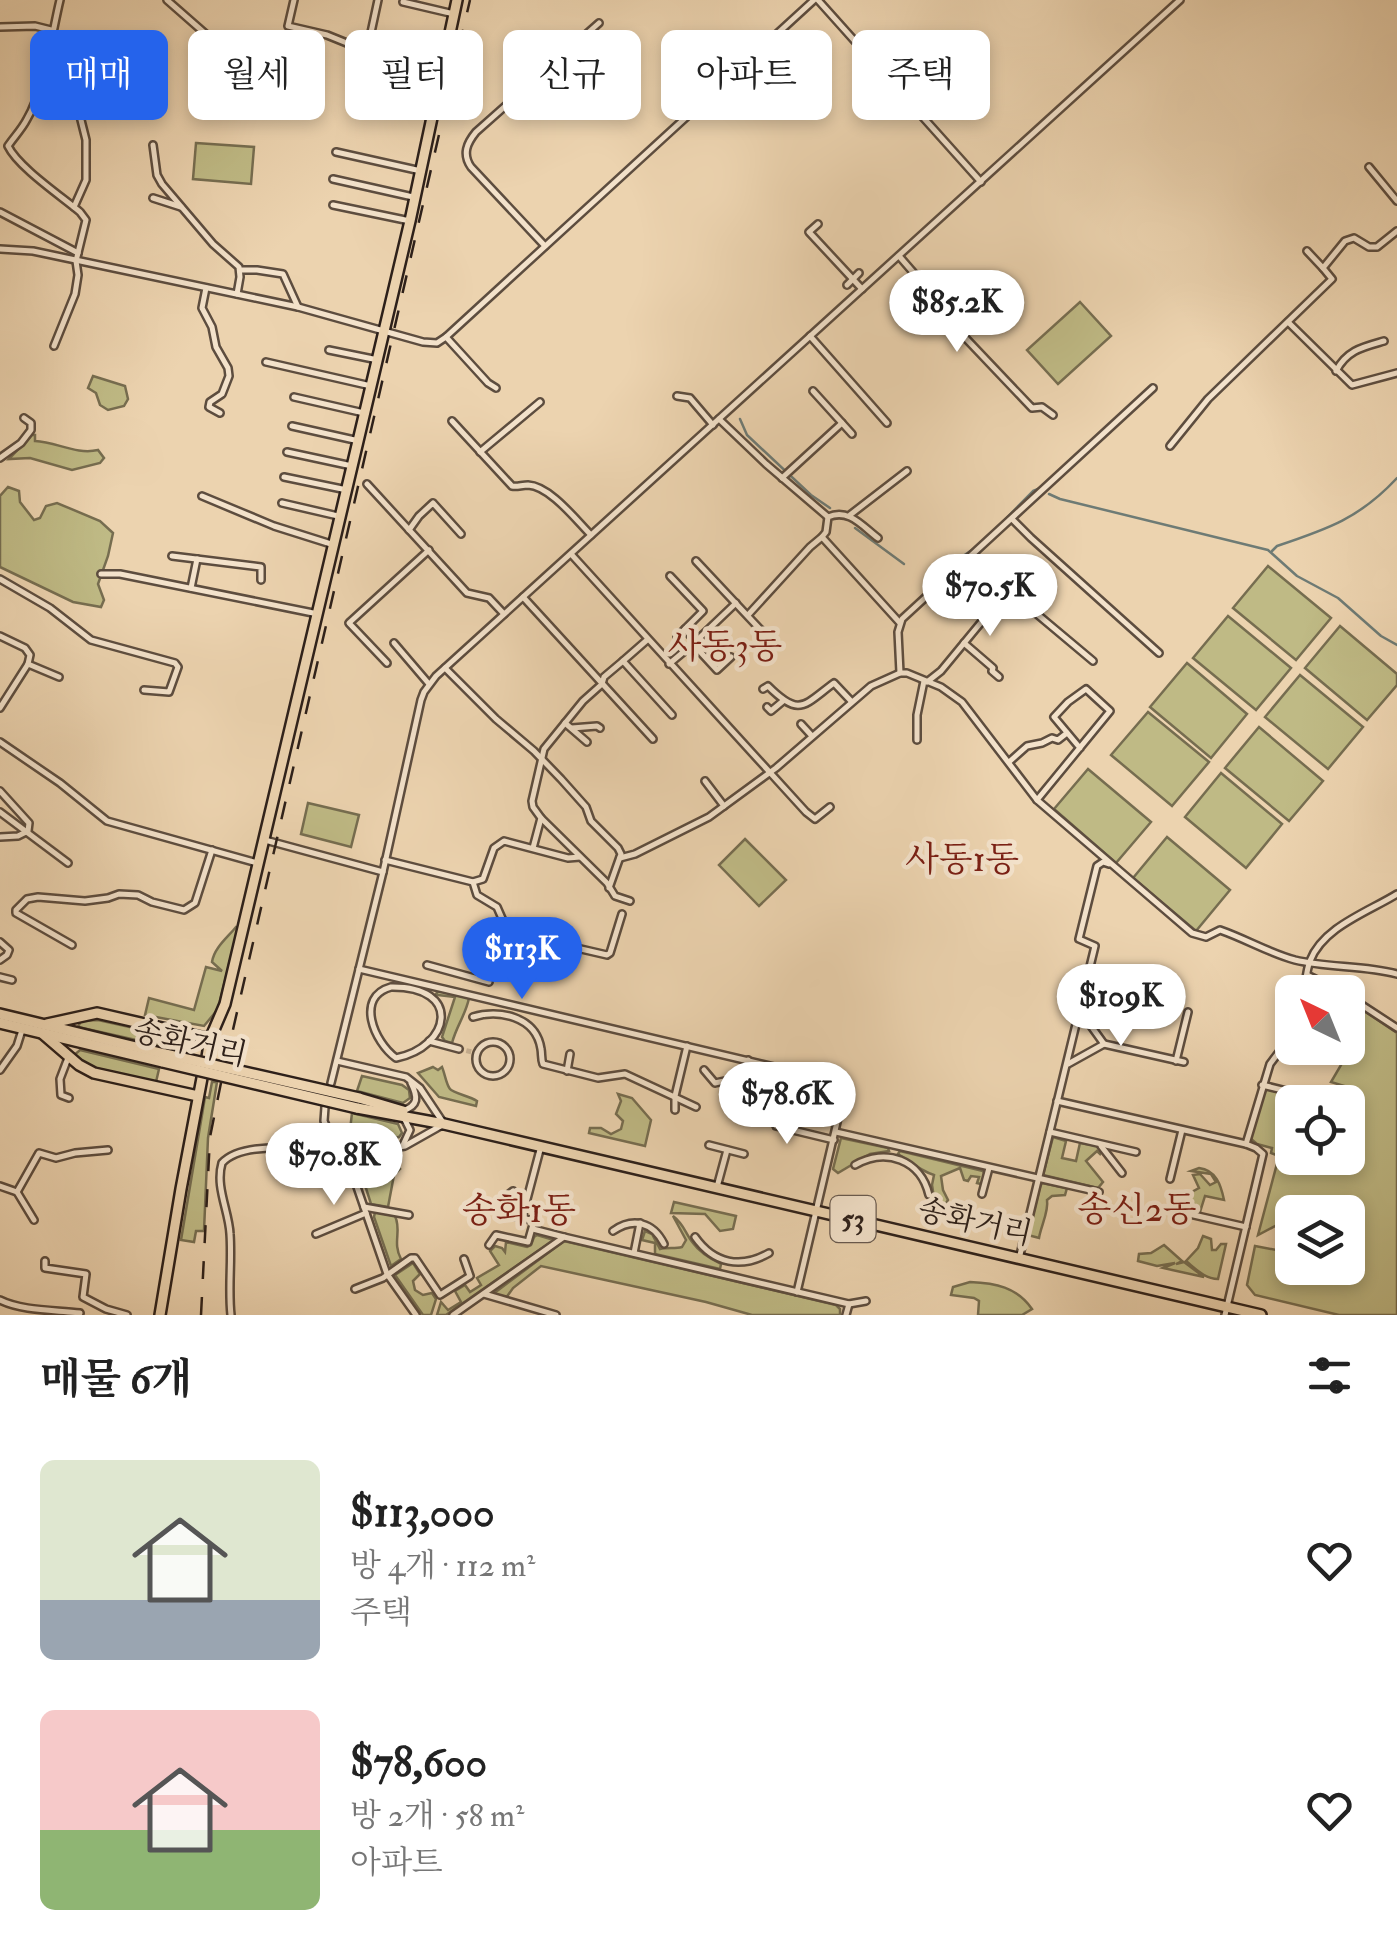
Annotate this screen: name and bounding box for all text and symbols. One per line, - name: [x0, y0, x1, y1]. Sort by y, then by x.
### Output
- chip: 매매: [30, 30, 168, 120]
- chip: 월세: [188, 30, 325, 120]
- chip: 필터: [345, 30, 483, 120]
- chip: 신규: [503, 30, 641, 120]
- chip: 아파트: [661, 30, 832, 120]
- chip: 주택: [852, 30, 990, 120]
- pin: $85.2K: [876, 270, 1038, 355]
- text: $85.2K: [911, 282, 1003, 322]
- pin: $70.5K: [909, 554, 1071, 639]
- text: $70.5K: [944, 566, 1036, 606]
- district label: 사동3동: [668, 625, 783, 669]
- district label: 사동1동: [905, 838, 1019, 882]
- pin: $113K: [452, 917, 592, 1002]
- text: $113K: [484, 929, 560, 969]
- pin: $109K: [1051, 964, 1191, 1049]
- north arrow: [1275, 975, 1365, 1065]
- map controls: [1275, 975, 1365, 1285]
- text: $109K: [1079, 976, 1163, 1016]
- street label: 송화거리: [129, 1012, 251, 1074]
- pin: $78.6K: [706, 1062, 868, 1147]
- text: $78.6K: [741, 1074, 833, 1114]
- button: locate: [1275, 1085, 1365, 1175]
- pin: $70.8K: [253, 1123, 415, 1208]
- text: $70.8K: [288, 1135, 380, 1175]
- district label: 송신2동: [1077, 1188, 1197, 1232]
- district label: 송화1동: [462, 1189, 576, 1233]
- street label: 송화거리: [914, 1191, 1036, 1253]
- button: layers: [1275, 1195, 1365, 1285]
- road number: 53: [830, 1196, 876, 1242]
- icon: filters: [1302, 1348, 1357, 1403]
- text: 매물 6개: [40, 1354, 192, 1406]
- text: $113,000: [350, 1487, 494, 1539]
- icon: home: [120, 1500, 240, 1620]
- icon: heart: [1302, 1533, 1357, 1588]
- text: 방 4개 · 112 m²: [350, 1546, 535, 1586]
- text: 주택: [350, 1593, 412, 1633]
- text: $78,600: [350, 1737, 487, 1789]
- icon: home: [120, 1750, 240, 1870]
- icon: heart: [1302, 1783, 1357, 1838]
- text: 방 2개 · 58 m²: [350, 1796, 524, 1836]
- text: 아파트: [350, 1843, 443, 1883]

